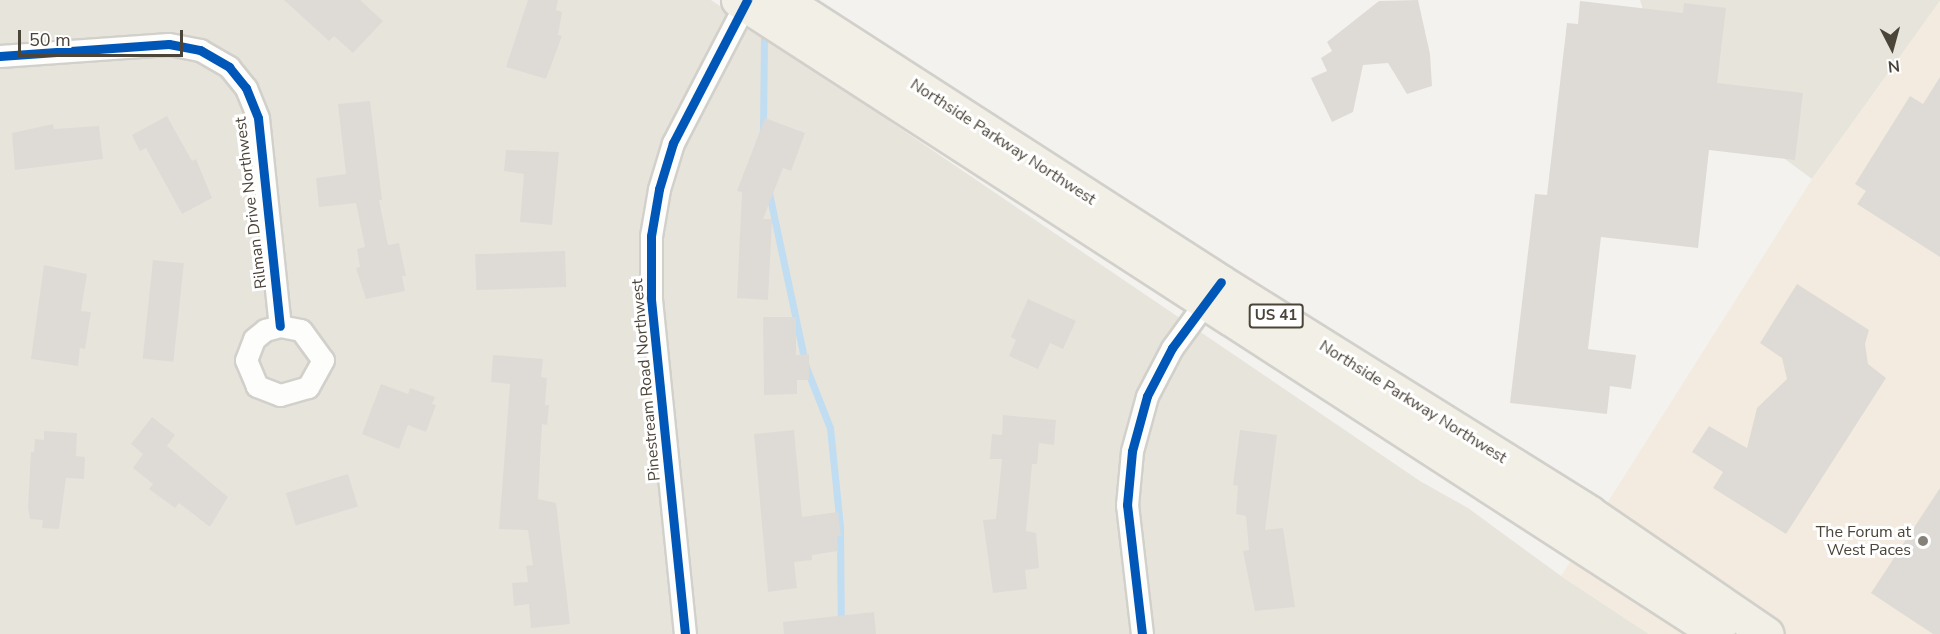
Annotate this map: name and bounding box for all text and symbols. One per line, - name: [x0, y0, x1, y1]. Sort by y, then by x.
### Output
- scale bar: [21, 18, 186, 56]
- north arrow: [1862, 18, 1922, 78]
- text: 50 m: [29, 28, 71, 52]
- text: N: [1887, 54, 1901, 77]
- street label: Northside Parkway Northwest: [907, 75, 1099, 209]
- street label: Rilman Drive Northwest: [231, 116, 271, 290]
- street label: Pinestream Road Northwest: [628, 278, 664, 482]
- road number: US 41: [1248, 304, 1304, 328]
- street label: Northside Parkway Northwest: [1316, 336, 1510, 468]
- place label: The Forum at West Paces: [1816, 522, 1911, 560]
- marker: The Forum at West Paces: [1916, 534, 1930, 548]

